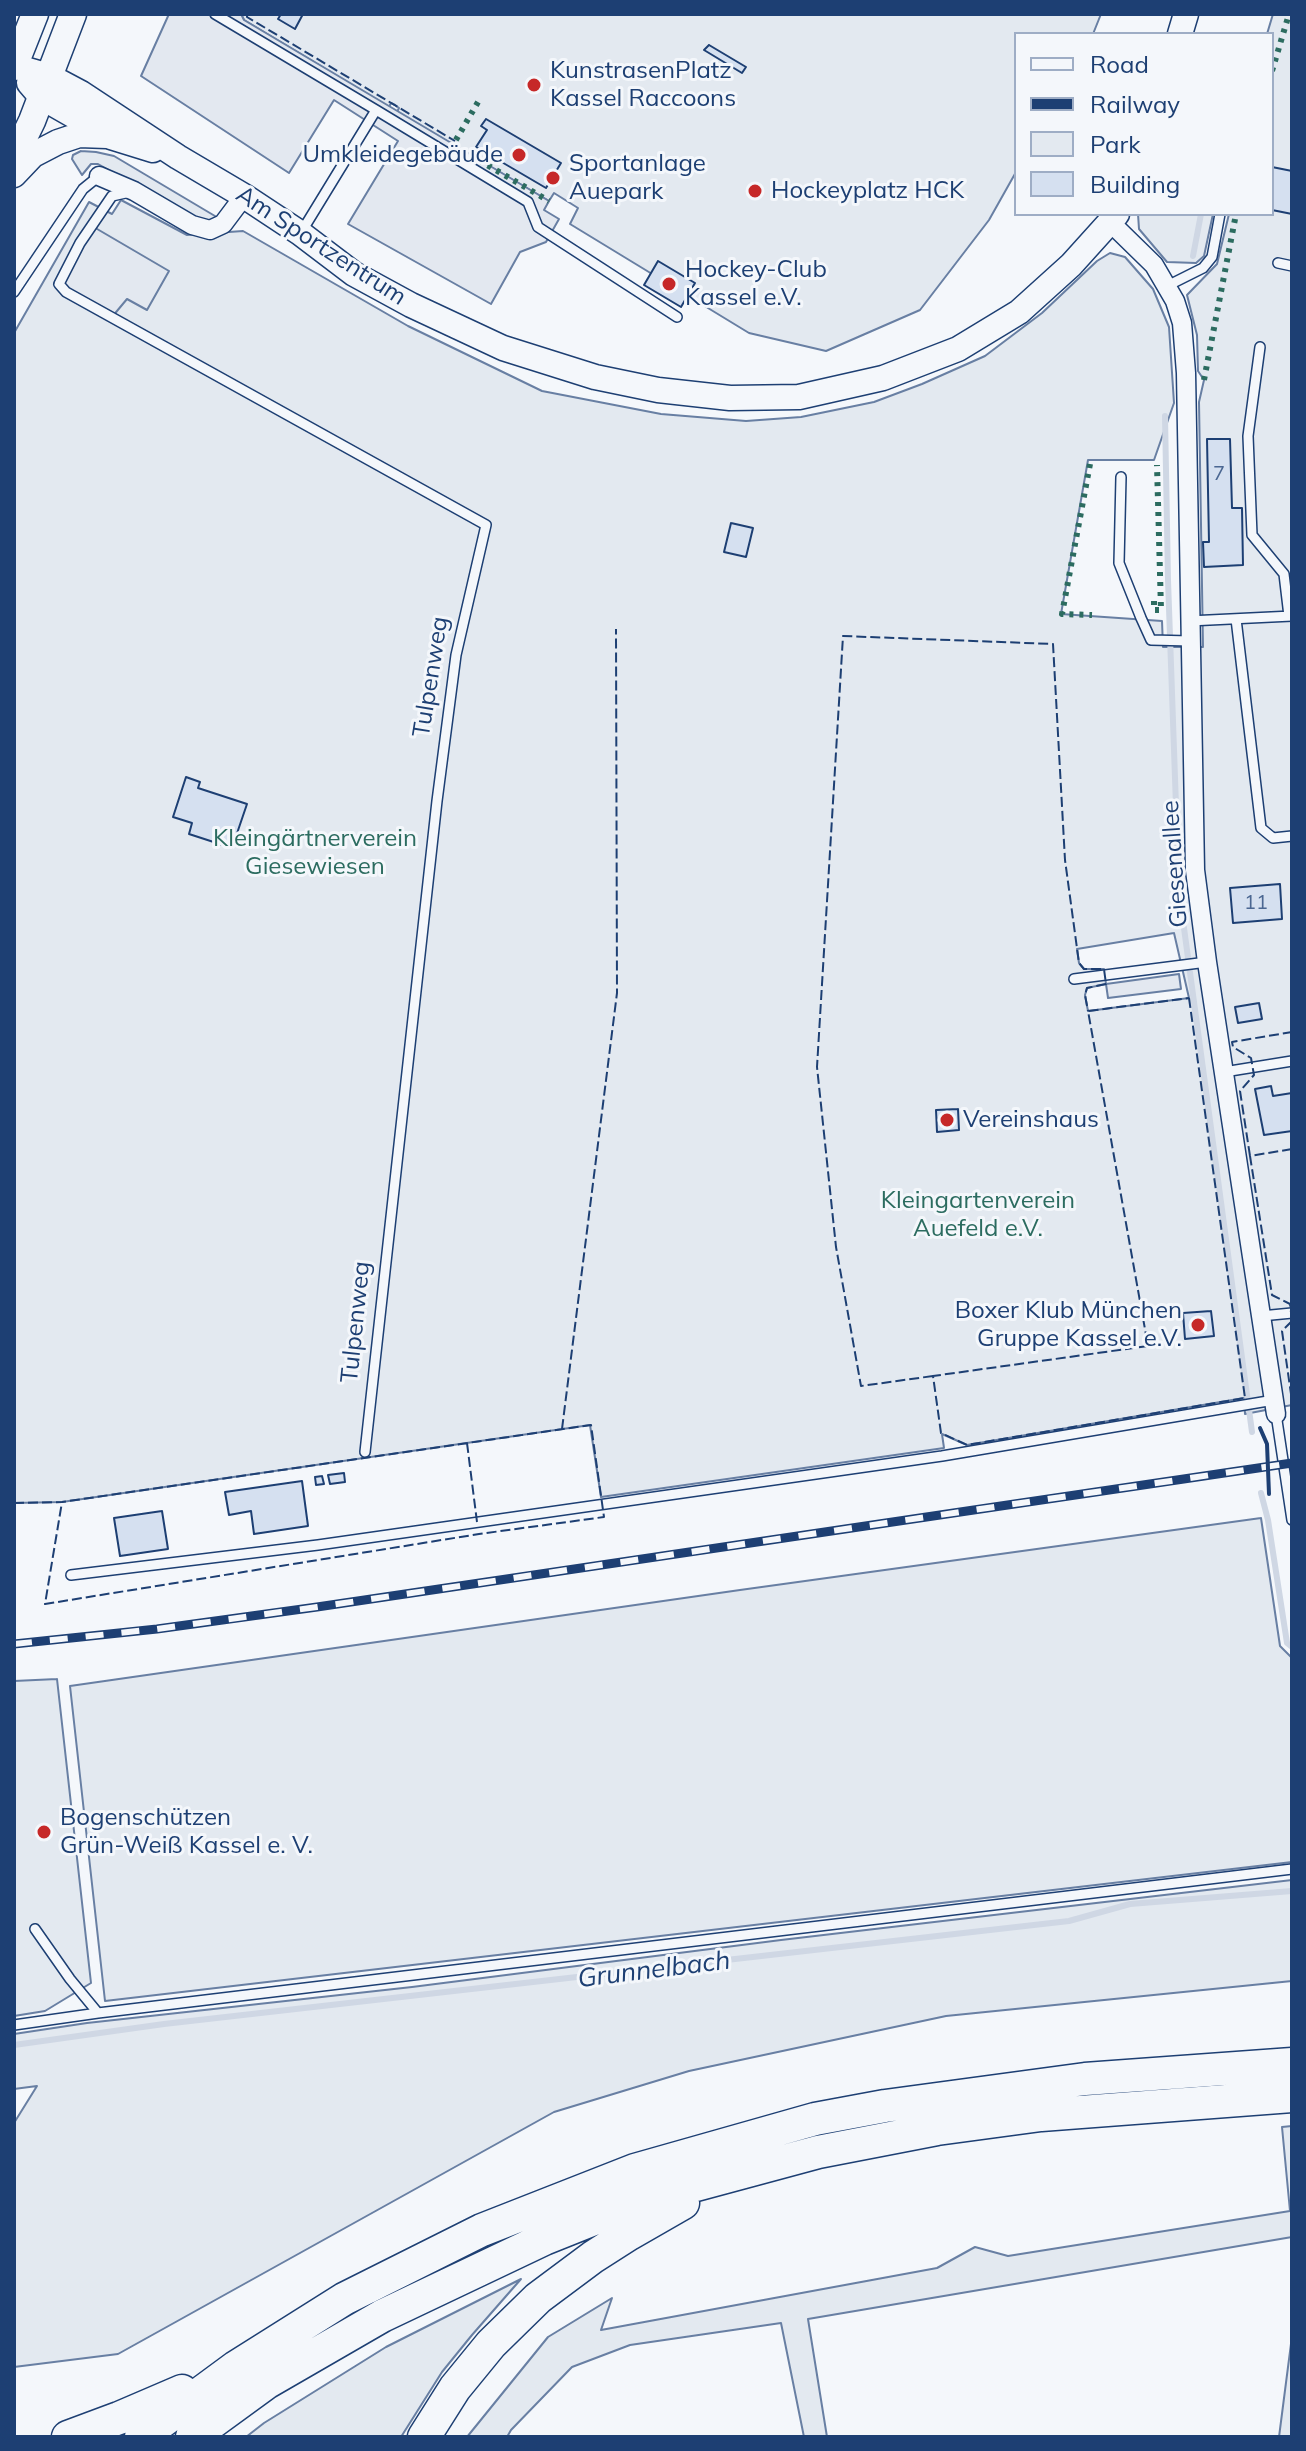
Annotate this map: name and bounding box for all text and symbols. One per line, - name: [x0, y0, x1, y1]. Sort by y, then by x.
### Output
- legend: [1014, 32, 1274, 216]
- text: Road: [1090, 49, 1149, 79]
- place label: KunstrasenPlatz Kassel Raccoons: [550, 57, 736, 113]
- marker: KunstrasenPlatz Kassel Raccoons: [525, 76, 543, 94]
- text: Railway: [1090, 89, 1180, 119]
- text: Park: [1090, 129, 1141, 159]
- place label: Umkleidegebäude: [302, 141, 503, 169]
- marker: Umkleidegebäude: [510, 146, 528, 164]
- place label: Sportanlage Auepark: [569, 150, 706, 206]
- marker: Sportanlage Auepark: [544, 169, 562, 187]
- text: Building: [1090, 169, 1180, 199]
- place label: Hockeyplatz HCK: [771, 177, 964, 205]
- street label: Am Sportzentrum: [230, 180, 412, 312]
- marker: Hockeyplatz HCK: [746, 182, 764, 200]
- place label: Hockey-Club Kassel e.V.: [685, 256, 827, 312]
- marker: Hockey-Club Kassel e.V.: [660, 275, 678, 293]
- house number: 7: [1213, 462, 1225, 486]
- street label: Tulpenweg: [407, 615, 455, 739]
- street label: Giesenallee: [1156, 800, 1194, 928]
- park label: Kleingärtnerverein Giesewiesen: [213, 825, 417, 881]
- house number: 11: [1244, 891, 1268, 915]
- place label: Vereinshaus: [963, 1106, 1099, 1134]
- marker: Vereinshaus: [938, 1111, 956, 1129]
- park label: Kleingartenverein Auefeld e.V.: [881, 1187, 1075, 1243]
- street label: Tulpenweg: [335, 1260, 377, 1384]
- place label: Boxer Klub München Gruppe Kassel e.V.: [955, 1297, 1182, 1353]
- marker: Boxer Klub München Gruppe Kassel e.V.: [1189, 1316, 1207, 1334]
- place label: Bogenschützen Grün-Weiß Kassel e. V.: [60, 1804, 313, 1860]
- marker: Bogenschützen Grün-Weiß Kassel e. V.: [35, 1823, 53, 1841]
- water label: Grunnelbach: [576, 1945, 732, 1995]

